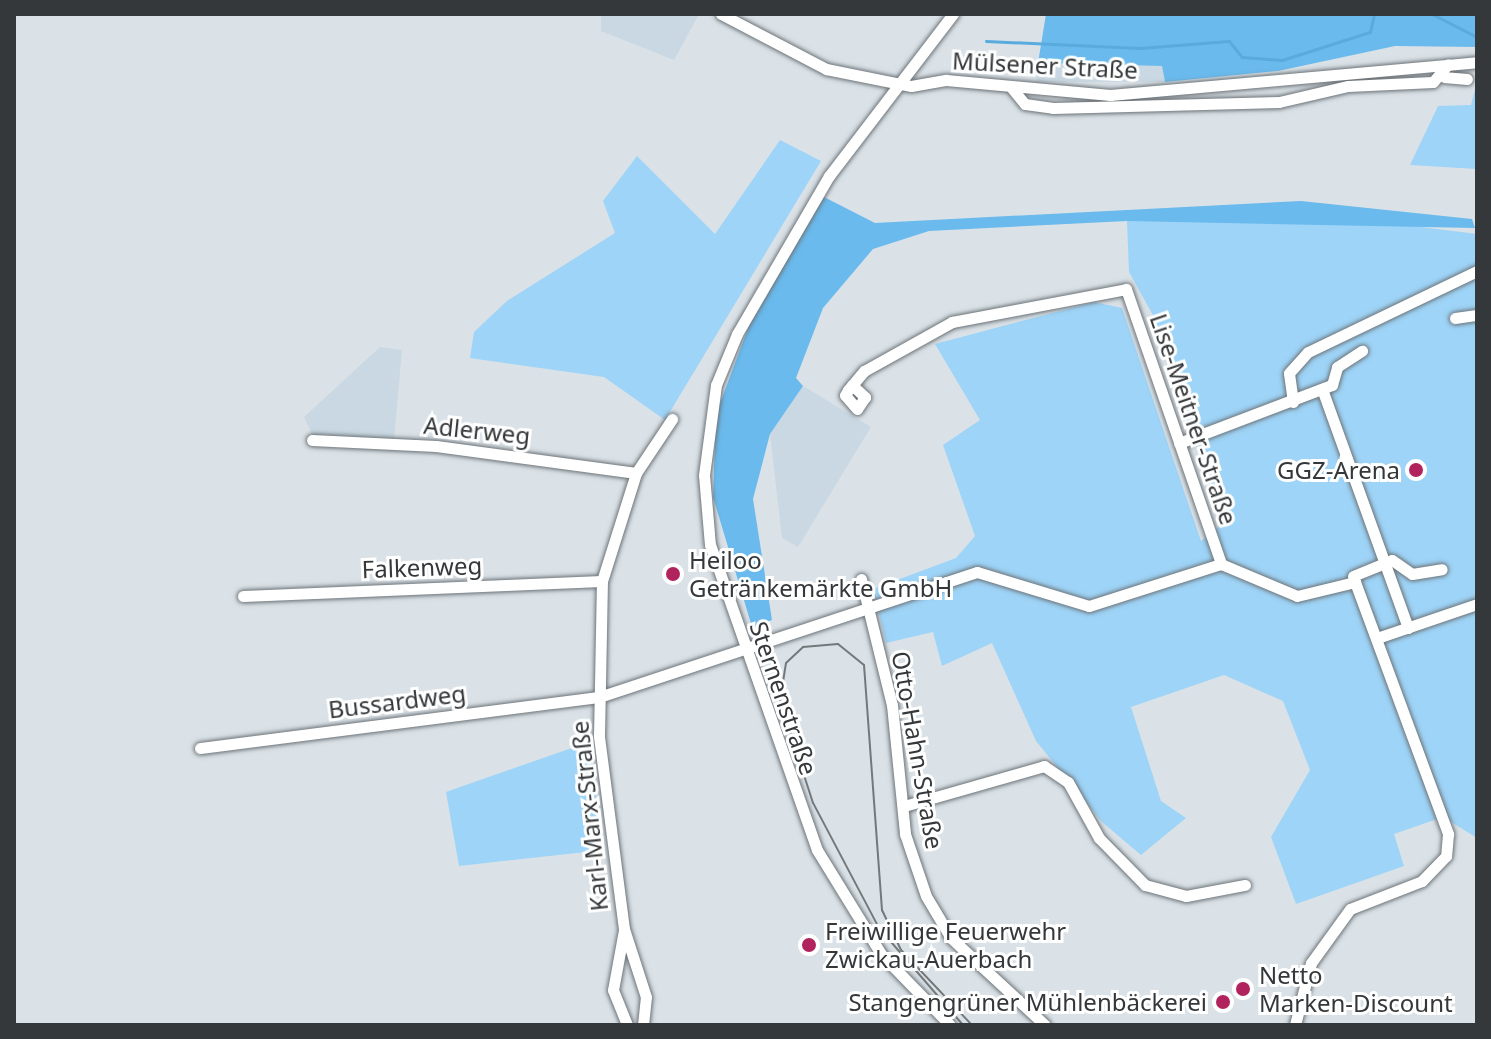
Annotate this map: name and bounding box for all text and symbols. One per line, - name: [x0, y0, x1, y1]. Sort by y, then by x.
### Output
- street label: Mülsener Straße: [951, 46, 1139, 84]
- street label: Lise-Meitner-Straße: [1144, 310, 1244, 528]
- street label: Adlerweg: [422, 410, 532, 450]
- place label: GGZ-Arena: [1277, 456, 1400, 484]
- marker: GGZ-Arena: [1407, 461, 1425, 479]
- place label: Heiloo Getränkemärkte GmbH: [689, 546, 952, 602]
- street label: Falkenweg: [361, 551, 483, 583]
- marker: Heiloo Getränkemärkte GmbH: [664, 565, 682, 583]
- street label: Sternenstraße: [744, 618, 824, 778]
- street label: Otto-Hahn-Straße: [886, 649, 950, 851]
- street label: Bussardweg: [327, 678, 467, 724]
- street label: Karl-Marx-Straße: [565, 719, 613, 913]
- place label: Freiwillige Feuerwehr Zwickau-Auerbach: [825, 917, 1066, 973]
- marker: Freiwillige Feuerwehr Zwickau-Auerbach: [800, 936, 818, 954]
- place label: Netto Marken-Discount: [1259, 961, 1453, 1017]
- marker: Netto Marken-Discount: [1234, 980, 1252, 998]
- place label: Stangengrüner Mühlenbäckerei: [848, 988, 1207, 1016]
- marker: Stangengrüner Mühlenbäckerei: [1214, 993, 1232, 1011]

